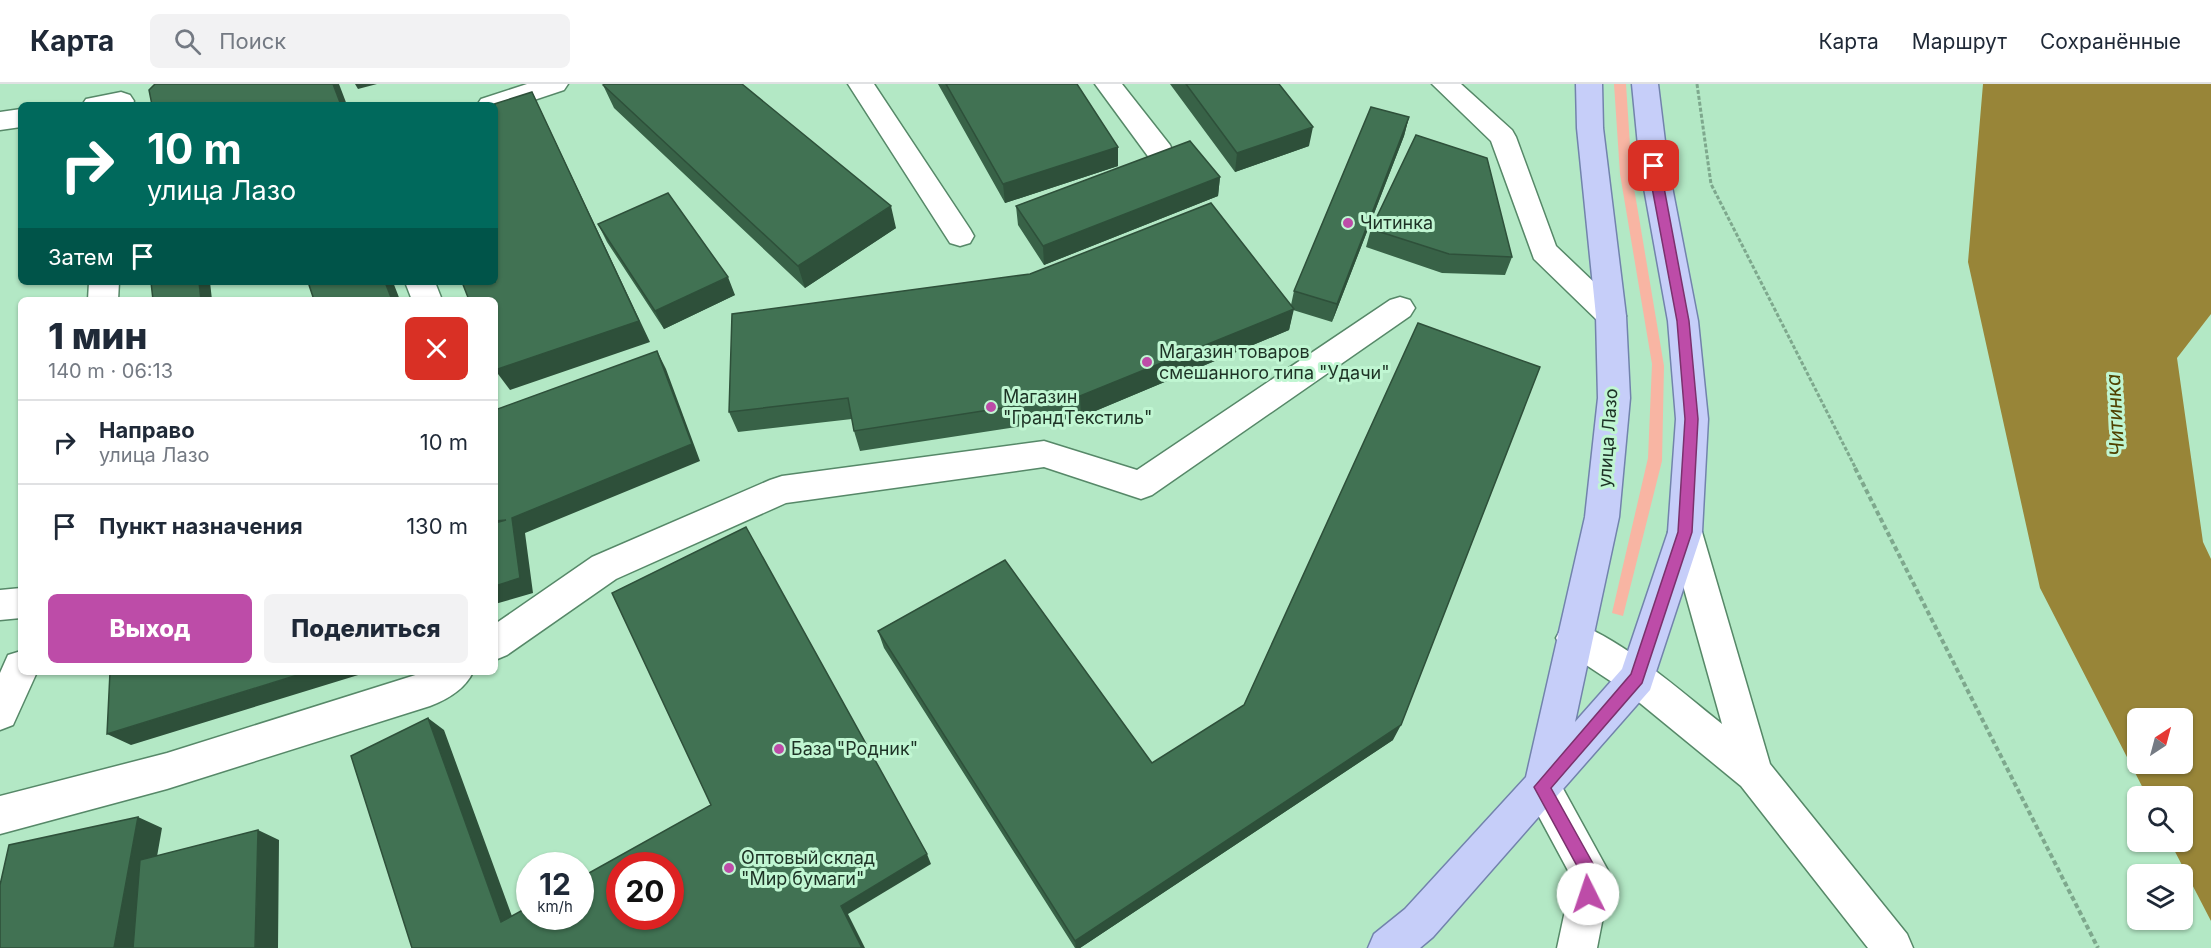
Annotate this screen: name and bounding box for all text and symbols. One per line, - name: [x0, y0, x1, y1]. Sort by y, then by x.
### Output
- search box: [150, 14, 570, 68]
- text: Карта: [30, 24, 114, 58]
- icon: search: [171, 25, 204, 58]
- text: Поиск: [219, 28, 286, 54]
- text: Карта: [1818, 29, 1879, 54]
- text: Маршрут: [1912, 29, 2007, 54]
- text: Сохранённые: [2040, 29, 2181, 54]
- text: 10 m: [147, 123, 242, 174]
- icon: right: [48, 126, 126, 204]
- pin: [1628, 140, 1679, 191]
- icon: arrive: [1637, 149, 1670, 182]
- text: улица Лазо: [147, 174, 296, 207]
- place label: Читинка: [1360, 212, 1433, 233]
- marker: Читинка: [1341, 216, 1355, 230]
- icon: arrive: [126, 240, 159, 273]
- text: Затем: [48, 244, 114, 270]
- text: 1 мин: [48, 314, 147, 358]
- button: close: [405, 317, 468, 380]
- place label: Магазин товаров смешанного типа "Удачи": [1159, 341, 1390, 383]
- marker: Магазин товаров смешанного типа "Удачи": [1140, 355, 1154, 369]
- text: 140 m · 06:13: [48, 359, 173, 383]
- water label: Читинка: [2101, 373, 2129, 457]
- place label: Магазин "ГрандТекстиль": [1003, 386, 1152, 428]
- street label: улица Лазо: [1594, 388, 1621, 488]
- marker: Магазин "ГрандТекстиль": [984, 400, 998, 414]
- text: Направо: [99, 417, 195, 443]
- icon: right: [48, 426, 81, 459]
- text: 10 m: [420, 429, 468, 455]
- text: улица Лазо: [99, 443, 210, 467]
- icon: arrive: [48, 510, 81, 543]
- text: Пункт назначения: [99, 513, 303, 539]
- text: 130 m: [406, 513, 468, 539]
- button: Выход: [48, 594, 252, 663]
- button: Поделиться: [264, 594, 468, 663]
- north arrow: [2127, 708, 2193, 774]
- map controls: [2127, 708, 2193, 930]
- place label: База "Родник": [791, 738, 918, 759]
- marker: База "Родник": [772, 742, 786, 756]
- button: search: [2127, 786, 2193, 852]
- place label: Оптовый склад "Мир бумаги": [741, 847, 875, 889]
- speed limit sign: 20: [606, 852, 684, 930]
- marker: Оптовый склад "Мир бумаги": [722, 861, 736, 875]
- position arrow: [1556, 862, 1620, 926]
- button: layers: [2127, 864, 2193, 930]
- text: 12: [539, 866, 571, 902]
- text: km/h: [537, 897, 573, 916]

